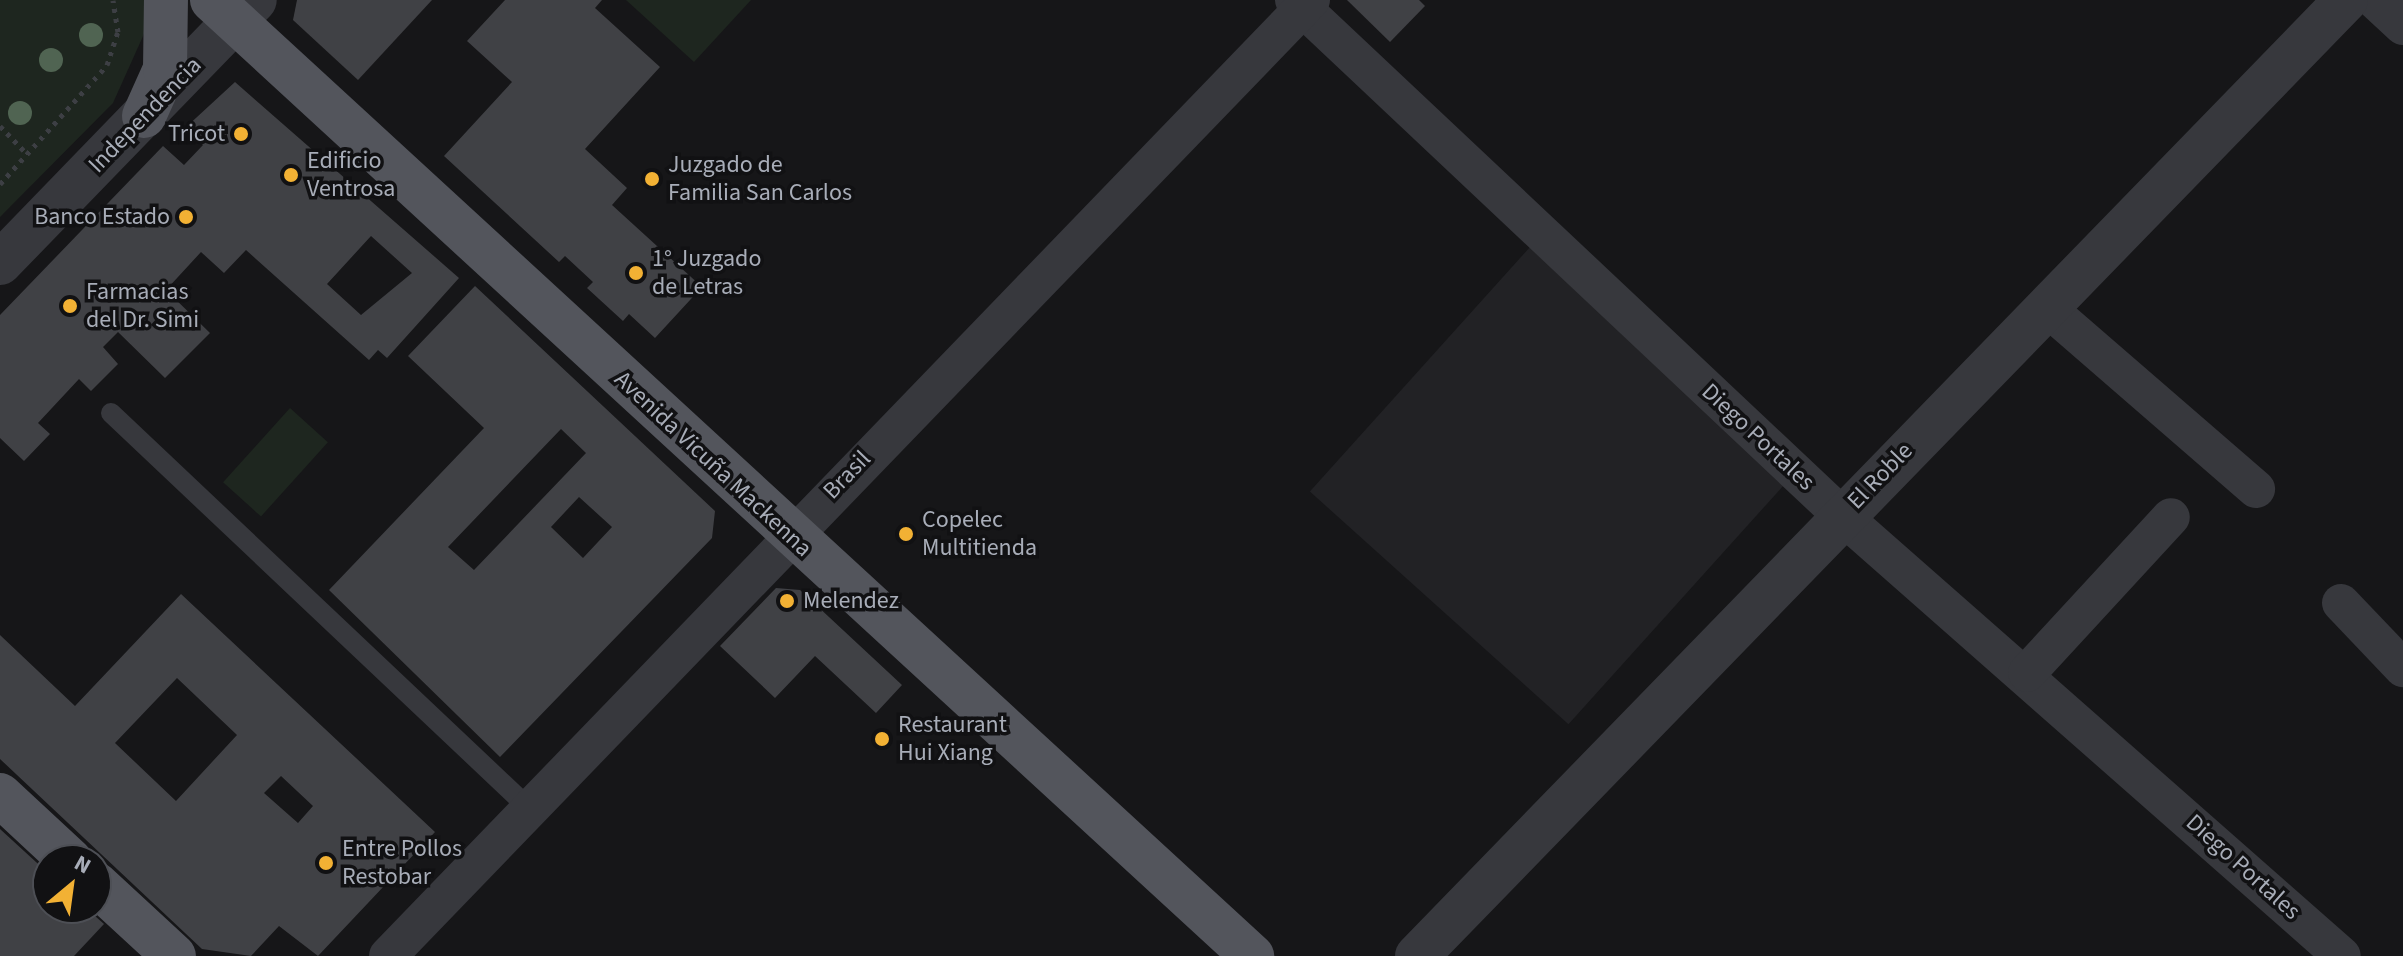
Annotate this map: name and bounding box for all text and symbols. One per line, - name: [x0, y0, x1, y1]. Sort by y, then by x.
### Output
- street label: Independencia: [82, 51, 208, 179]
- place label: Tricot: [168, 120, 225, 148]
- marker: Tricot: [232, 125, 250, 143]
- place label: Edificio Ventrosa: [307, 147, 395, 203]
- place label: Juzgado de Familia San Carlos: [668, 151, 852, 207]
- marker: Edificio Ventrosa: [282, 166, 300, 184]
- marker: Juzgado de Familia San Carlos: [643, 170, 661, 188]
- place label: Banco Estado: [34, 203, 170, 231]
- marker: Banco Estado: [177, 208, 195, 226]
- place label: 1° Juzgado de Letras: [652, 245, 761, 301]
- marker: 1° Juzgado de Letras: [627, 264, 645, 282]
- place label: Farmacias del Dr. Simi: [86, 278, 199, 334]
- marker: Farmacias del Dr. Simi: [61, 297, 79, 315]
- street label: Avenida Vicuña Mackenna: [608, 365, 818, 563]
- street label: Diego Portales: [1696, 377, 1820, 497]
- street label: El Roble: [1841, 437, 1919, 515]
- street label: Brasil: [817, 445, 877, 505]
- place label: Copelec Multitienda: [922, 506, 1037, 562]
- marker: Copelec Multitienda: [897, 525, 915, 543]
- place label: Melendez: [803, 587, 899, 615]
- marker: Melendez: [778, 592, 796, 610]
- place label: Restaurant Hui Xiang: [898, 711, 1007, 767]
- marker: Restaurant Hui Xiang: [873, 730, 891, 748]
- street label: Diego Portales: [2180, 808, 2306, 926]
- place label: Entre Pollos Restobar: [342, 835, 462, 891]
- north arrow: [32, 844, 112, 924]
- text: N: [68, 847, 97, 882]
- marker: Entre Pollos Restobar: [317, 854, 335, 872]

